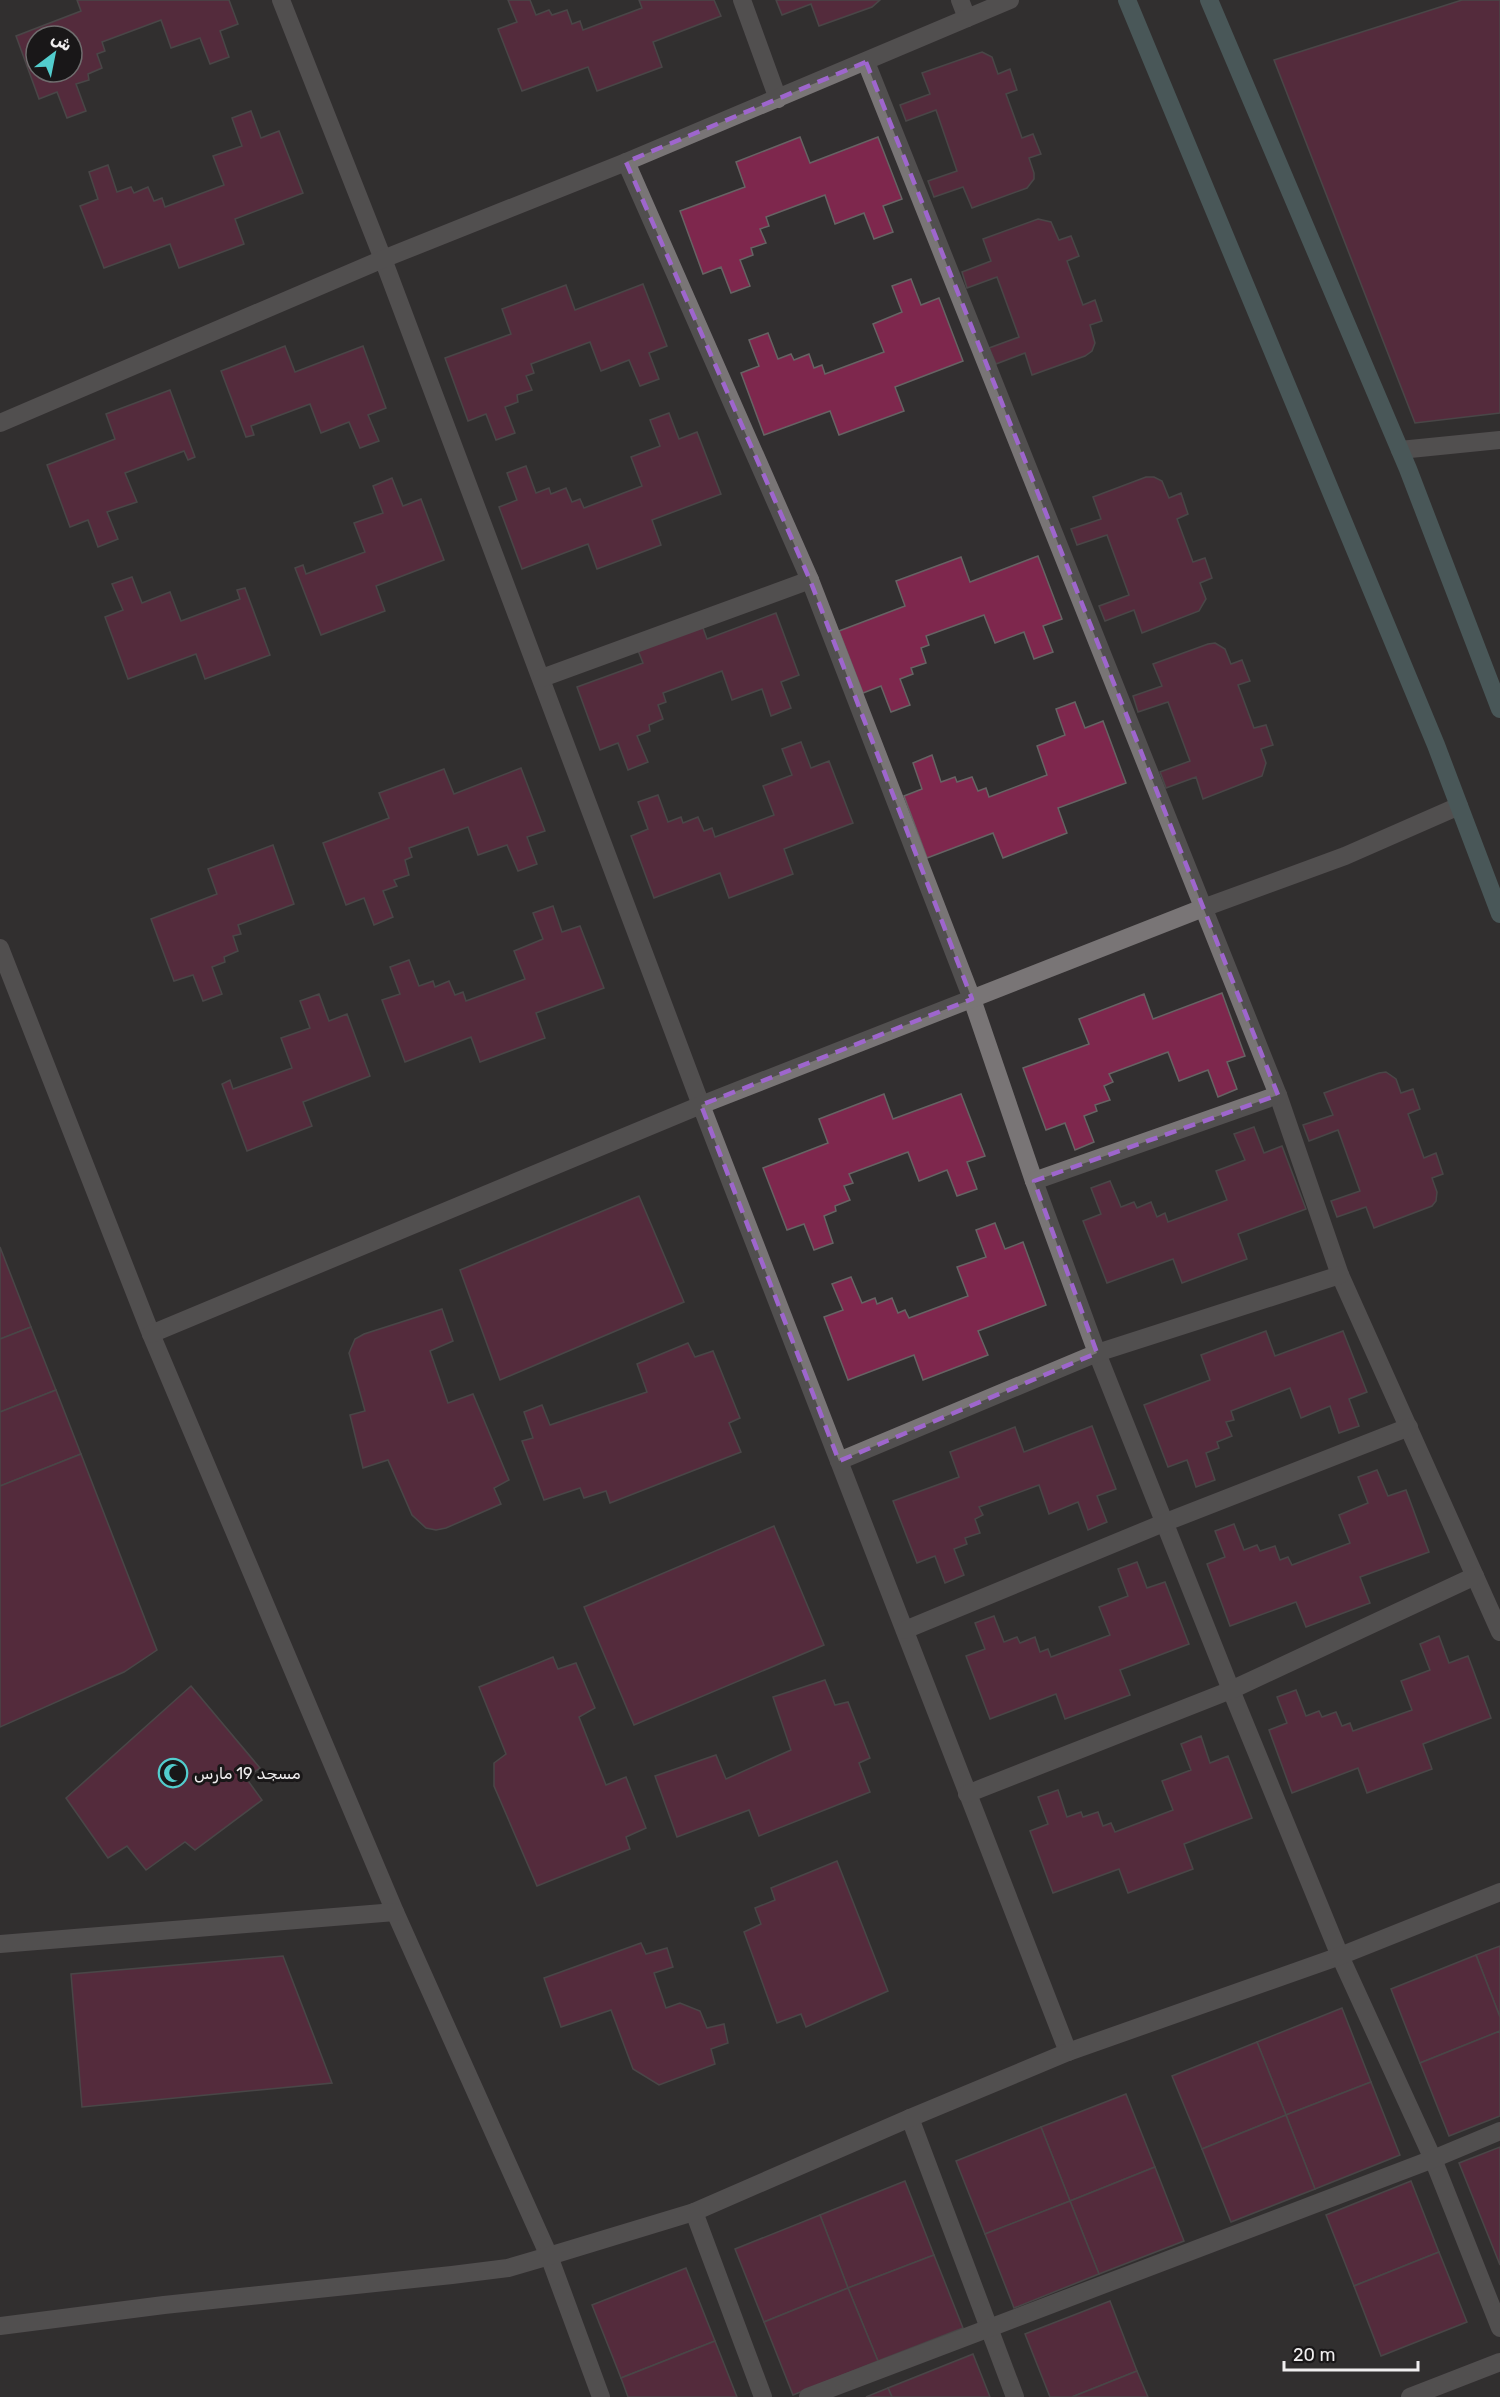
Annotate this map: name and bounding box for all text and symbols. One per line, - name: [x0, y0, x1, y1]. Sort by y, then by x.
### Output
- north arrow: [24, 24, 84, 84]
- text: ش: [48, 28, 75, 55]
- mosque icon: مسجد 19 مارس: [157, 1757, 189, 1789]
- place label: مسجد 19 مارس: [194, 1764, 301, 1784]
- scale bar: [1284, 2334, 1418, 2372]
- text: 20 m: [1293, 2344, 1335, 2366]

